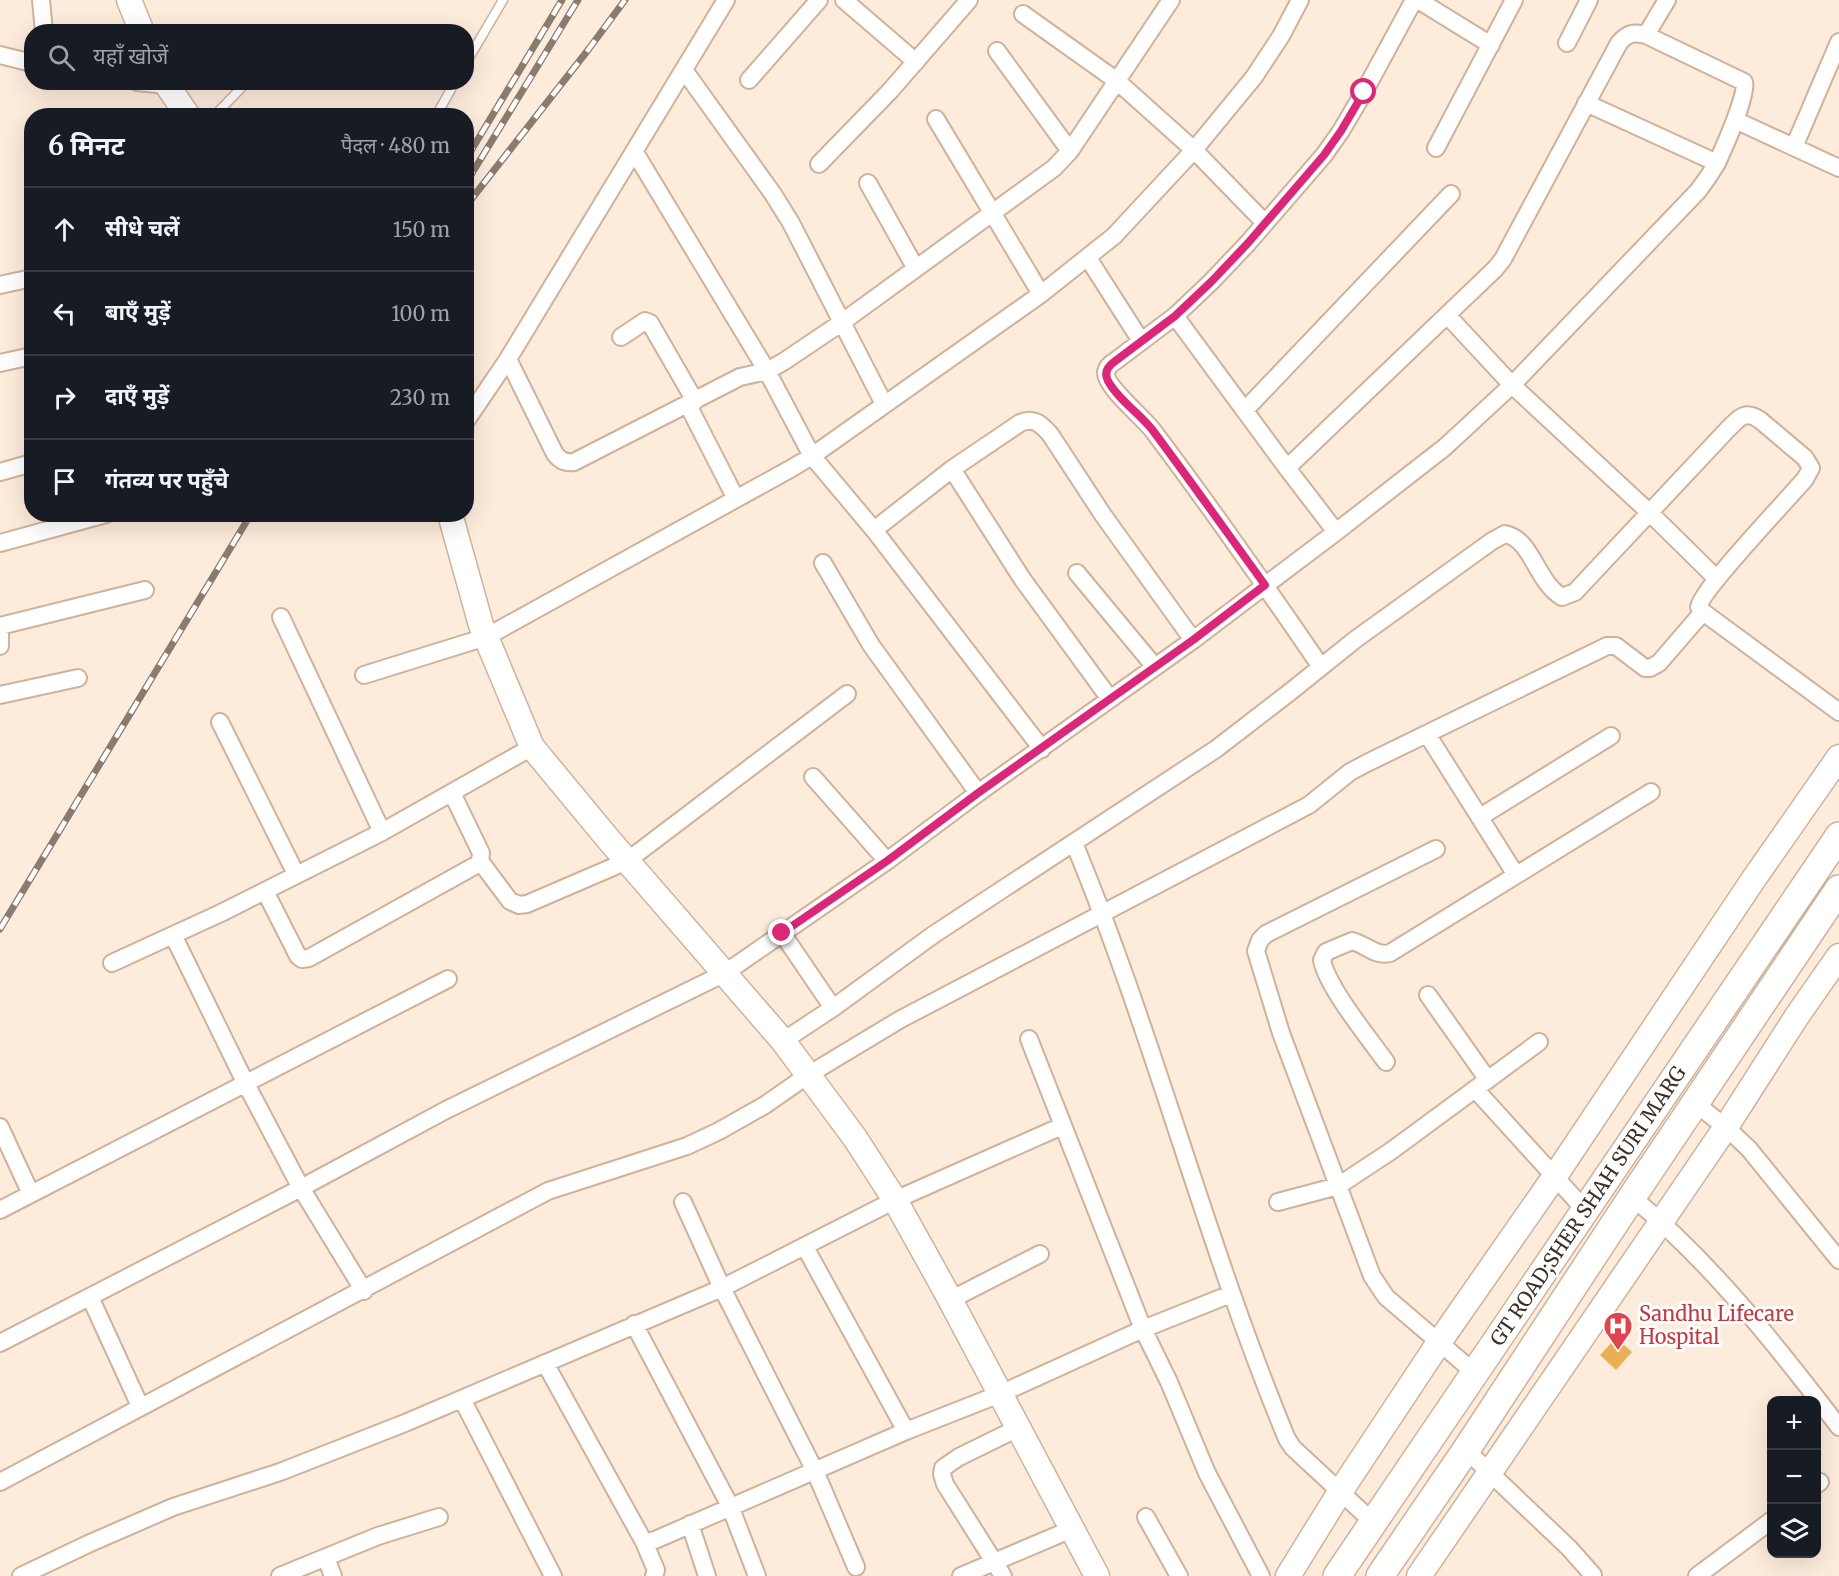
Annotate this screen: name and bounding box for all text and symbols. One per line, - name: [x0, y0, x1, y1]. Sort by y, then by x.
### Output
- search box: [24, 24, 474, 90]
- icon: search: [45, 41, 78, 74]
- text: यहाँ खोजें: [93, 42, 168, 70]
- route start: [1350, 78, 1376, 104]
- text: 6 मिनट: [48, 129, 125, 162]
- text: पैदल · 480 m: [341, 133, 450, 158]
- icon: ahead: [48, 213, 81, 246]
- text: सीधे चलें: [105, 214, 180, 242]
- text: 150 m: [393, 217, 450, 242]
- icon: left: [48, 297, 81, 330]
- text: बाएँ मुड़ें: [105, 298, 171, 326]
- text: 100 m: [391, 301, 450, 326]
- icon: right: [48, 381, 81, 414]
- text: दाएँ मुड़ें: [105, 382, 169, 410]
- text: 230 m: [390, 385, 450, 410]
- icon: arrive: [48, 465, 81, 498]
- text: गंतव्य पर पहुँचे: [105, 466, 229, 494]
- route end: [768, 919, 794, 945]
- street label: GT ROAD;SHER SHAH SURI MARG: [1484, 1061, 1692, 1351]
- place label: Sandhu Lifecare Hospital: [1639, 1301, 1794, 1349]
- hospital icon: Sandhu Lifecare Hospital: [1602, 1310, 1634, 1352]
- map controls: [1767, 1396, 1821, 1558]
- button: +: [1767, 1396, 1821, 1450]
- button: −: [1767, 1450, 1821, 1504]
- button: layers: [1767, 1504, 1821, 1558]

